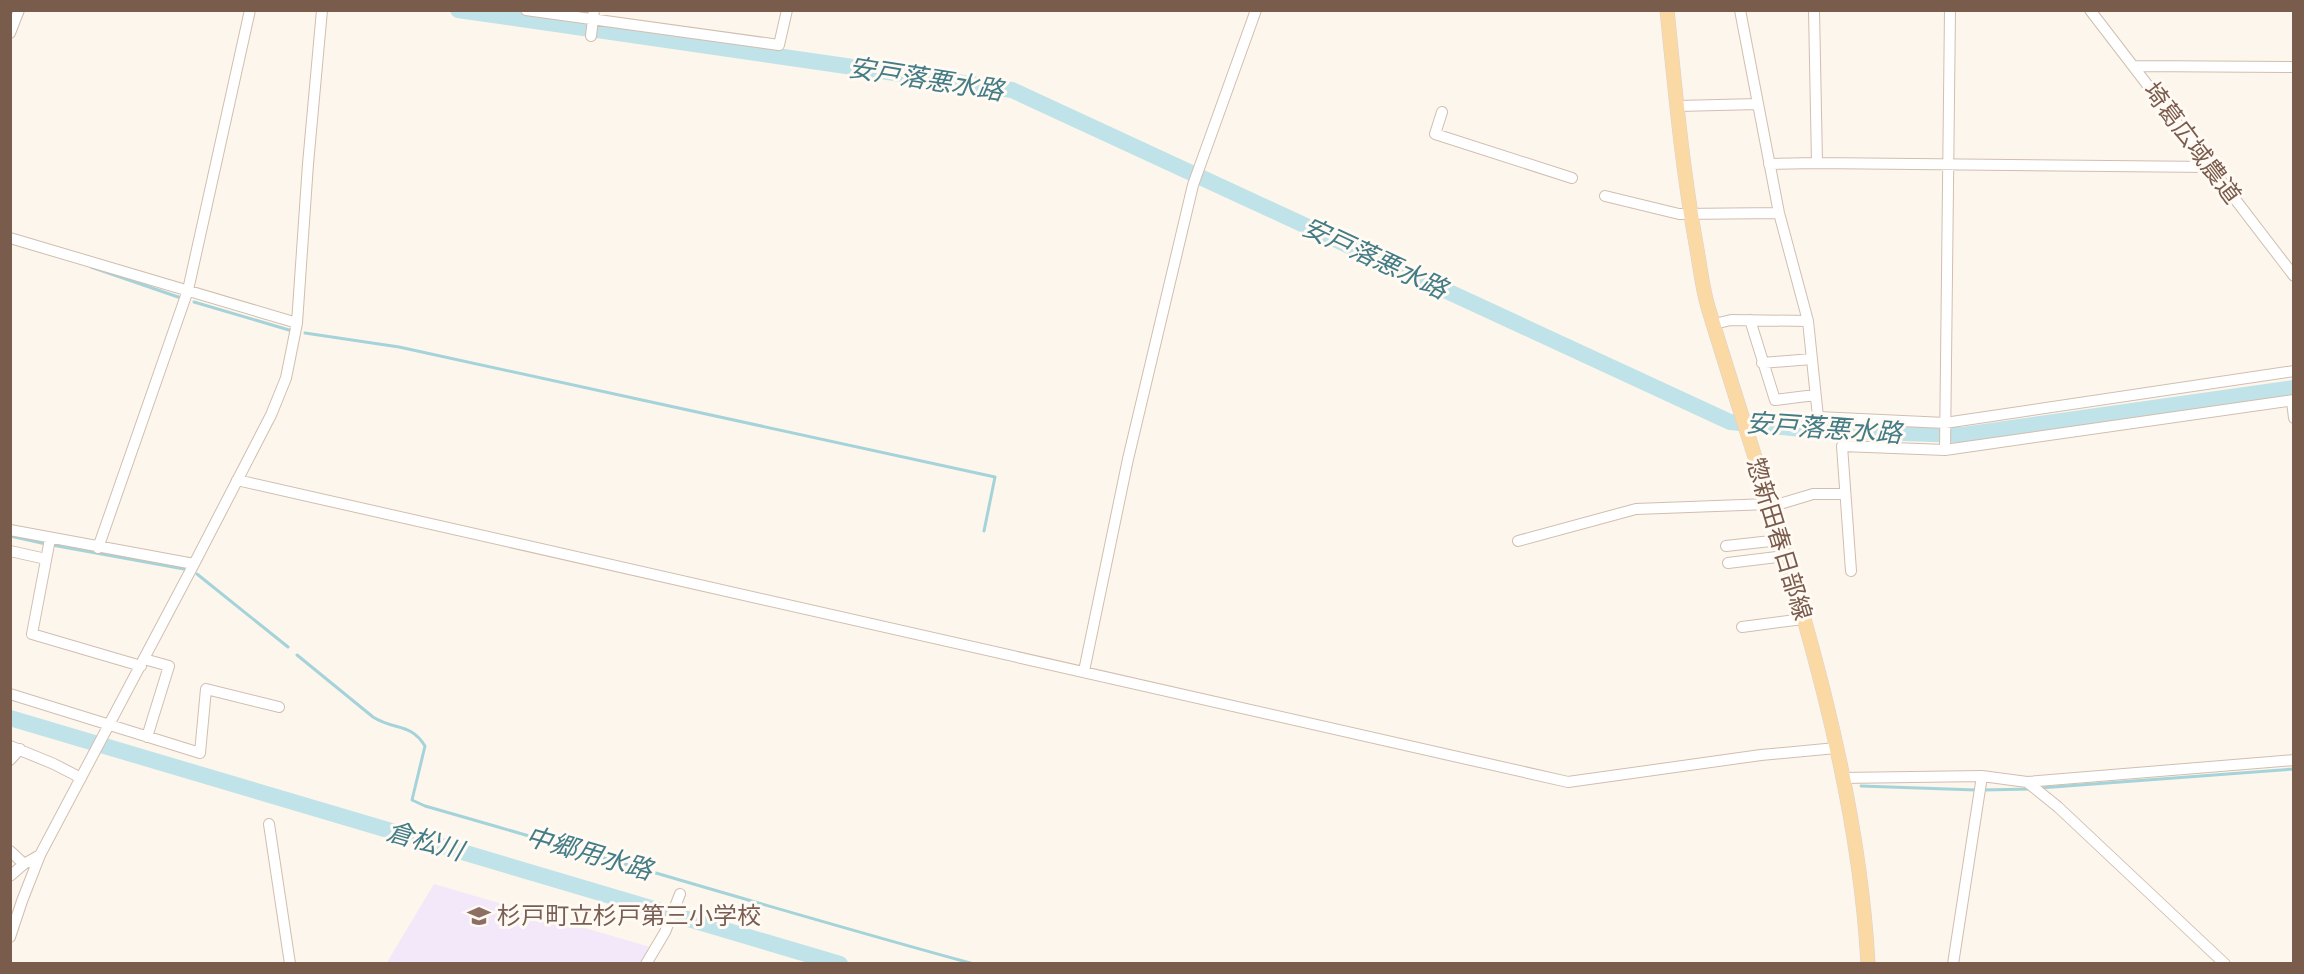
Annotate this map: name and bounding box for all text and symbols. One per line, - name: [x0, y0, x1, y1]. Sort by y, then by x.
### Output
- water label: 安戸落悪水路: [847, 54, 1007, 105]
- street label: 埼葛広域農道: [2138, 78, 2246, 208]
- water label: 安戸落悪水路: [1298, 213, 1453, 304]
- water label: 安戸落悪水路: [1745, 410, 1905, 448]
- street label: 惣新田春日部線: [1742, 455, 1816, 623]
- water label: 倉松川: [384, 818, 469, 866]
- water label: 中郷用水路: [523, 823, 657, 885]
- school or university icon: 杉戸町立杉戸第三小学校: [466, 903, 492, 929]
- place label: 杉戸町立杉戸第三小学校: [497, 903, 761, 929]

